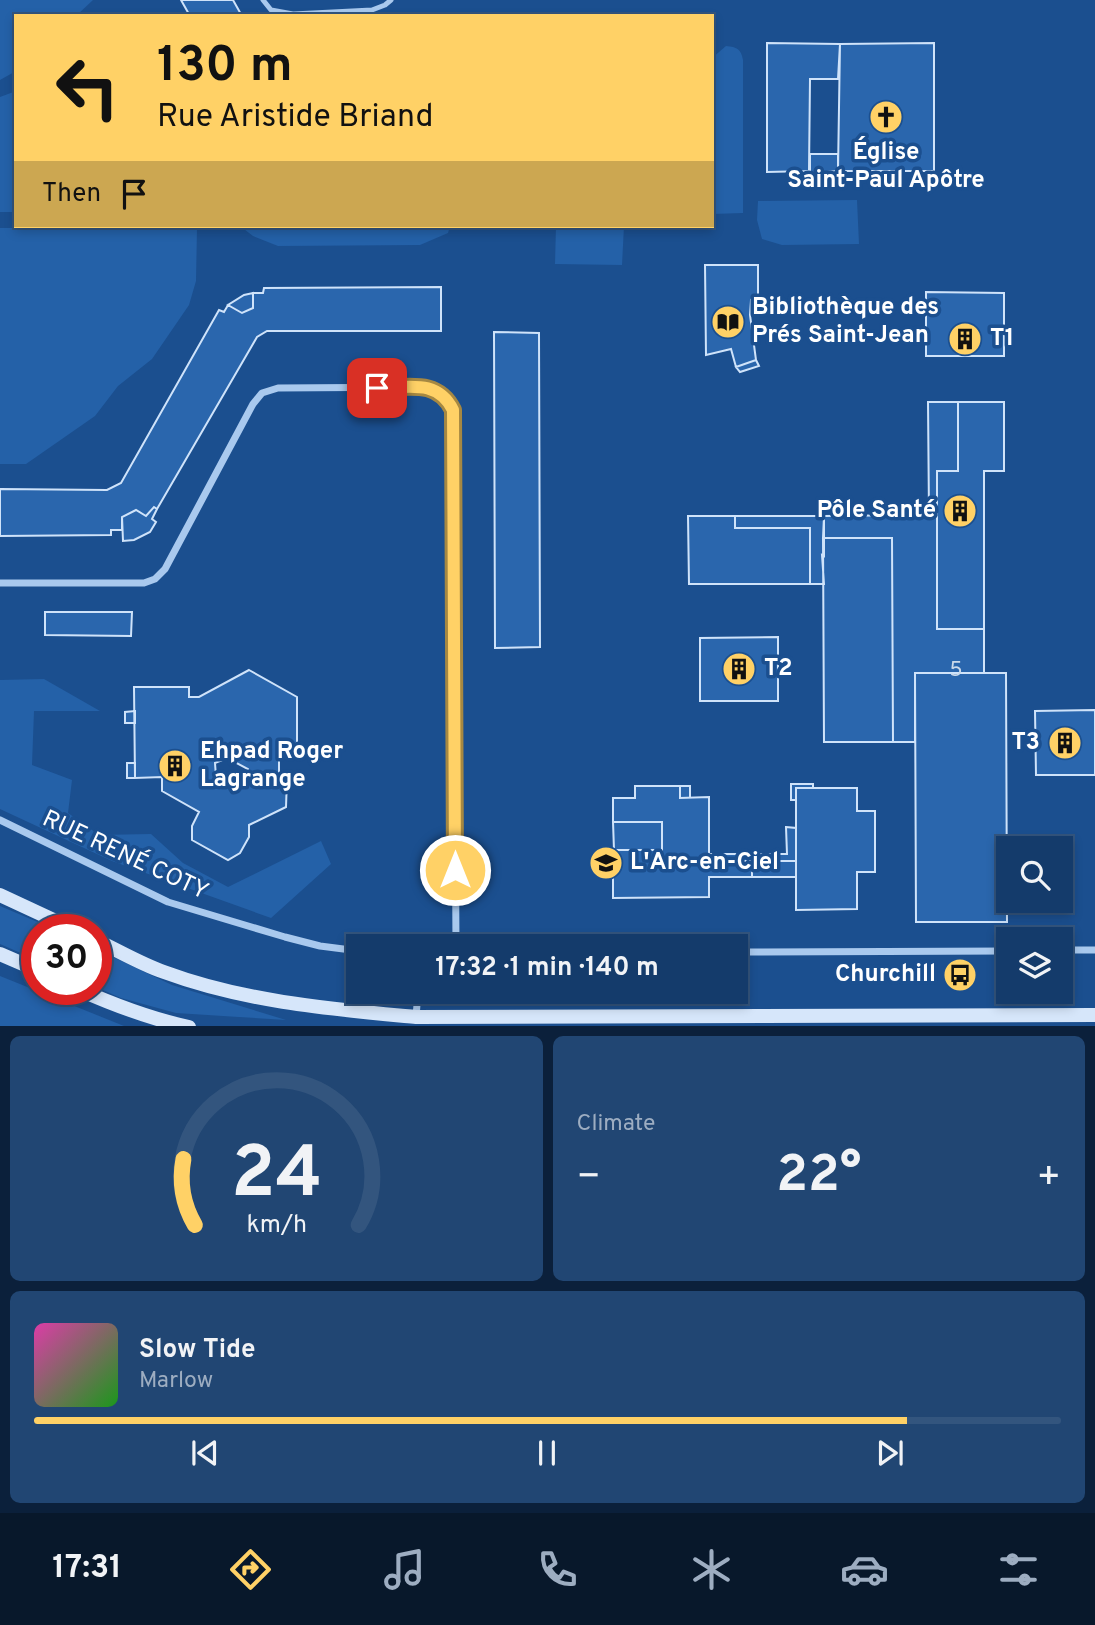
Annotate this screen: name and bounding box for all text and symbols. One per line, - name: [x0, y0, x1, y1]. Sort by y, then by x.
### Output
- text: 130 m: [157, 37, 293, 99]
- icon: left: [42, 42, 133, 133]
- text: Rue Aristide Briand: [157, 98, 433, 138]
- church icon: Église Saint-Paul Apôtre: [867, 98, 905, 136]
- place label: Église Saint-Paul Apôtre: [787, 136, 985, 196]
- icon: arrive: [115, 175, 153, 213]
- text: Then: [42, 178, 101, 211]
- place label: Bibliothèque des Prés Saint-Jean: [752, 293, 939, 351]
- library icon: Bibliothèque des Prés Saint-Jean: [709, 303, 747, 341]
- building icon: T1: [946, 320, 984, 358]
- place label: T1: [990, 324, 1014, 354]
- pin: [347, 358, 407, 418]
- icon: arrive: [358, 369, 396, 407]
- building icon: Pôle Santé: [941, 492, 979, 530]
- place label: Pôle Santé: [817, 496, 936, 526]
- building icon: T2: [720, 650, 758, 688]
- place label: T2: [764, 654, 793, 684]
- house number: 5: [949, 657, 963, 684]
- building icon: T3: [1046, 724, 1084, 762]
- place label: T3: [1012, 728, 1040, 758]
- place label: Ehpad Roger Lagrange: [200, 737, 343, 795]
- building icon: Ehpad Roger Lagrange: [156, 747, 194, 785]
- street label: RUE RENÉ COTY: [37, 803, 214, 908]
- position arrow: [418, 833, 492, 907]
- map controls: [996, 836, 1073, 1004]
- button: search: [996, 836, 1073, 913]
- school or university icon: L'Arc-en-Ciel: [587, 844, 625, 882]
- place label: L'Arc-en-Ciel: [630, 848, 779, 878]
- speed limit sign: 30: [21, 914, 112, 1005]
- button: layers: [996, 927, 1073, 1004]
- text: 17:32 · 1 min · 140 m: [435, 952, 659, 985]
- bus stop icon: Churchill: [941, 956, 979, 994]
- place label: Churchill: [835, 960, 936, 990]
- text: Climate: [577, 1110, 655, 1139]
- text: 24: [231, 1131, 322, 1223]
- text: 22°: [776, 1144, 861, 1210]
- text: −: [577, 1154, 601, 1203]
- text: +: [1036, 1154, 1061, 1203]
- text: km/h: [246, 1209, 307, 1241]
- text: Slow Tide: [139, 1334, 256, 1367]
- text: Marlow: [139, 1367, 213, 1396]
- icon: previous: [186, 1434, 224, 1472]
- icon: pause: [528, 1434, 566, 1472]
- icon: next: [871, 1434, 909, 1472]
- icon: directions: [226, 1545, 275, 1594]
- icon: music: [380, 1545, 429, 1594]
- icon: phone: [533, 1545, 582, 1594]
- icon: climate: [687, 1545, 736, 1594]
- icon: car: [840, 1545, 889, 1594]
- icon: filters: [994, 1545, 1043, 1594]
- text: 17:31: [52, 1549, 122, 1589]

